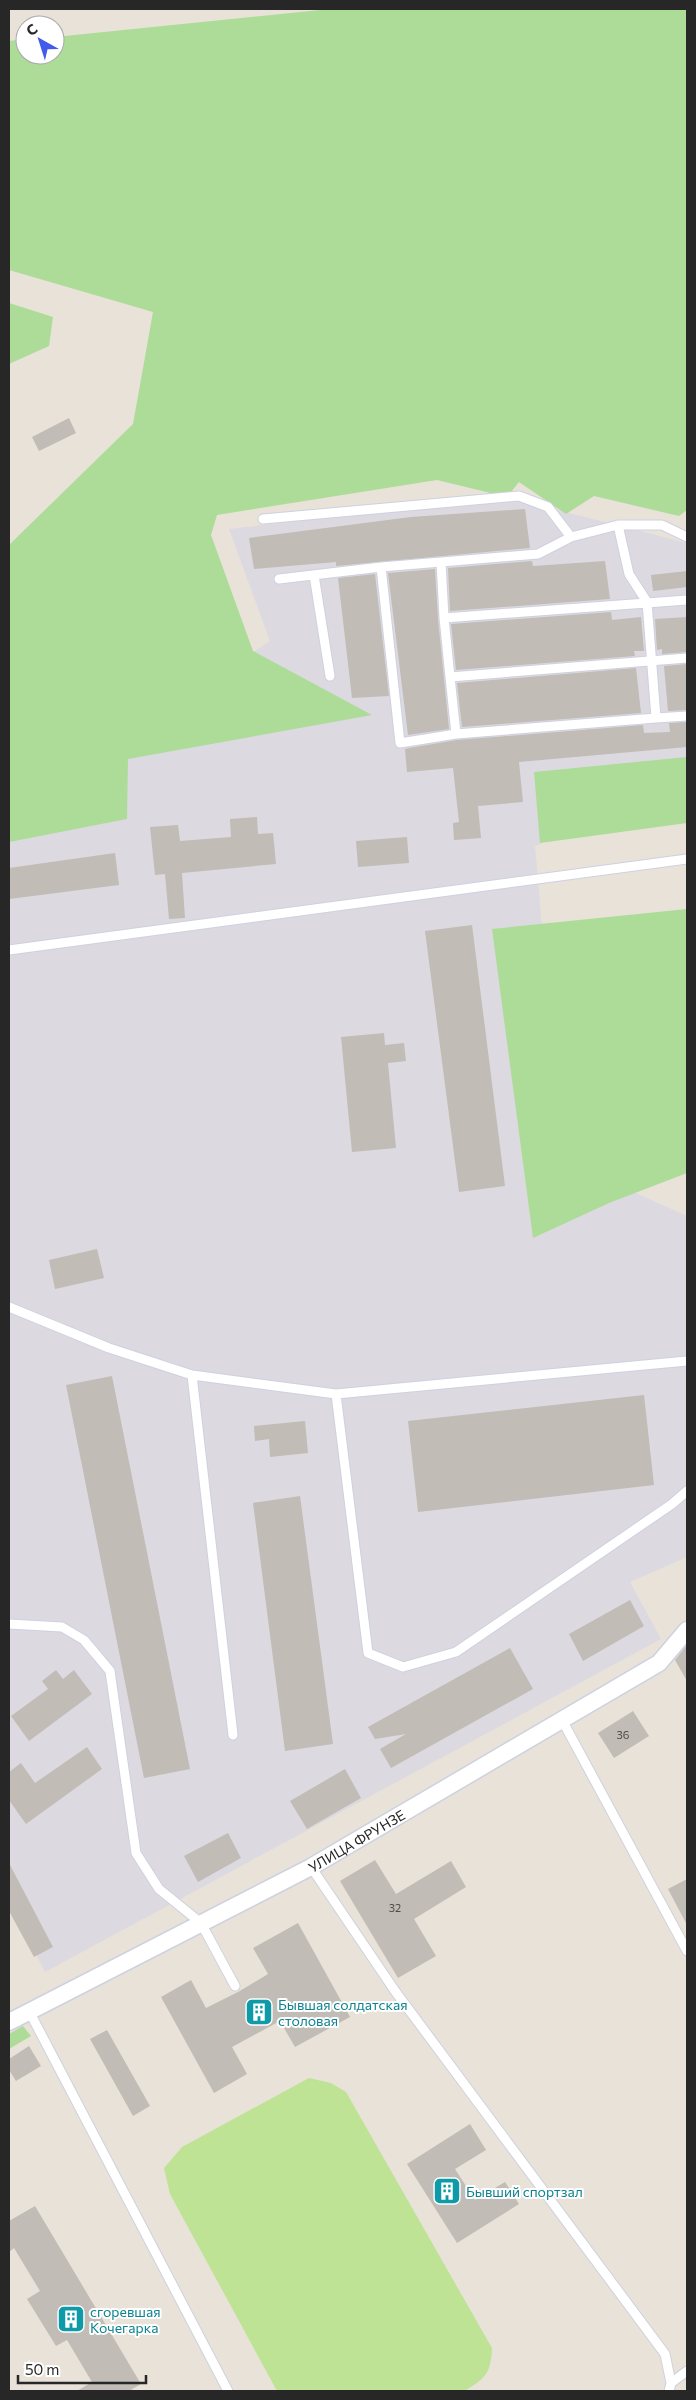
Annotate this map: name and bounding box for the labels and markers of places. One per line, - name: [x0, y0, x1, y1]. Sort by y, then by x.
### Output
- place label: Бывшая солдатская столовая: [278, 1996, 408, 2029]
- building icon: Бывшая солдатская столовая: [244, 1997, 274, 2027]
- building icon: Бывший спортзал: [432, 2176, 462, 2206]
- place label: Бывший спортзал: [466, 2183, 583, 2200]
- place label: сгоревшая Кочегарка: [90, 2303, 161, 2336]
- building icon: сгоревшая Кочегарка: [56, 2304, 86, 2334]

